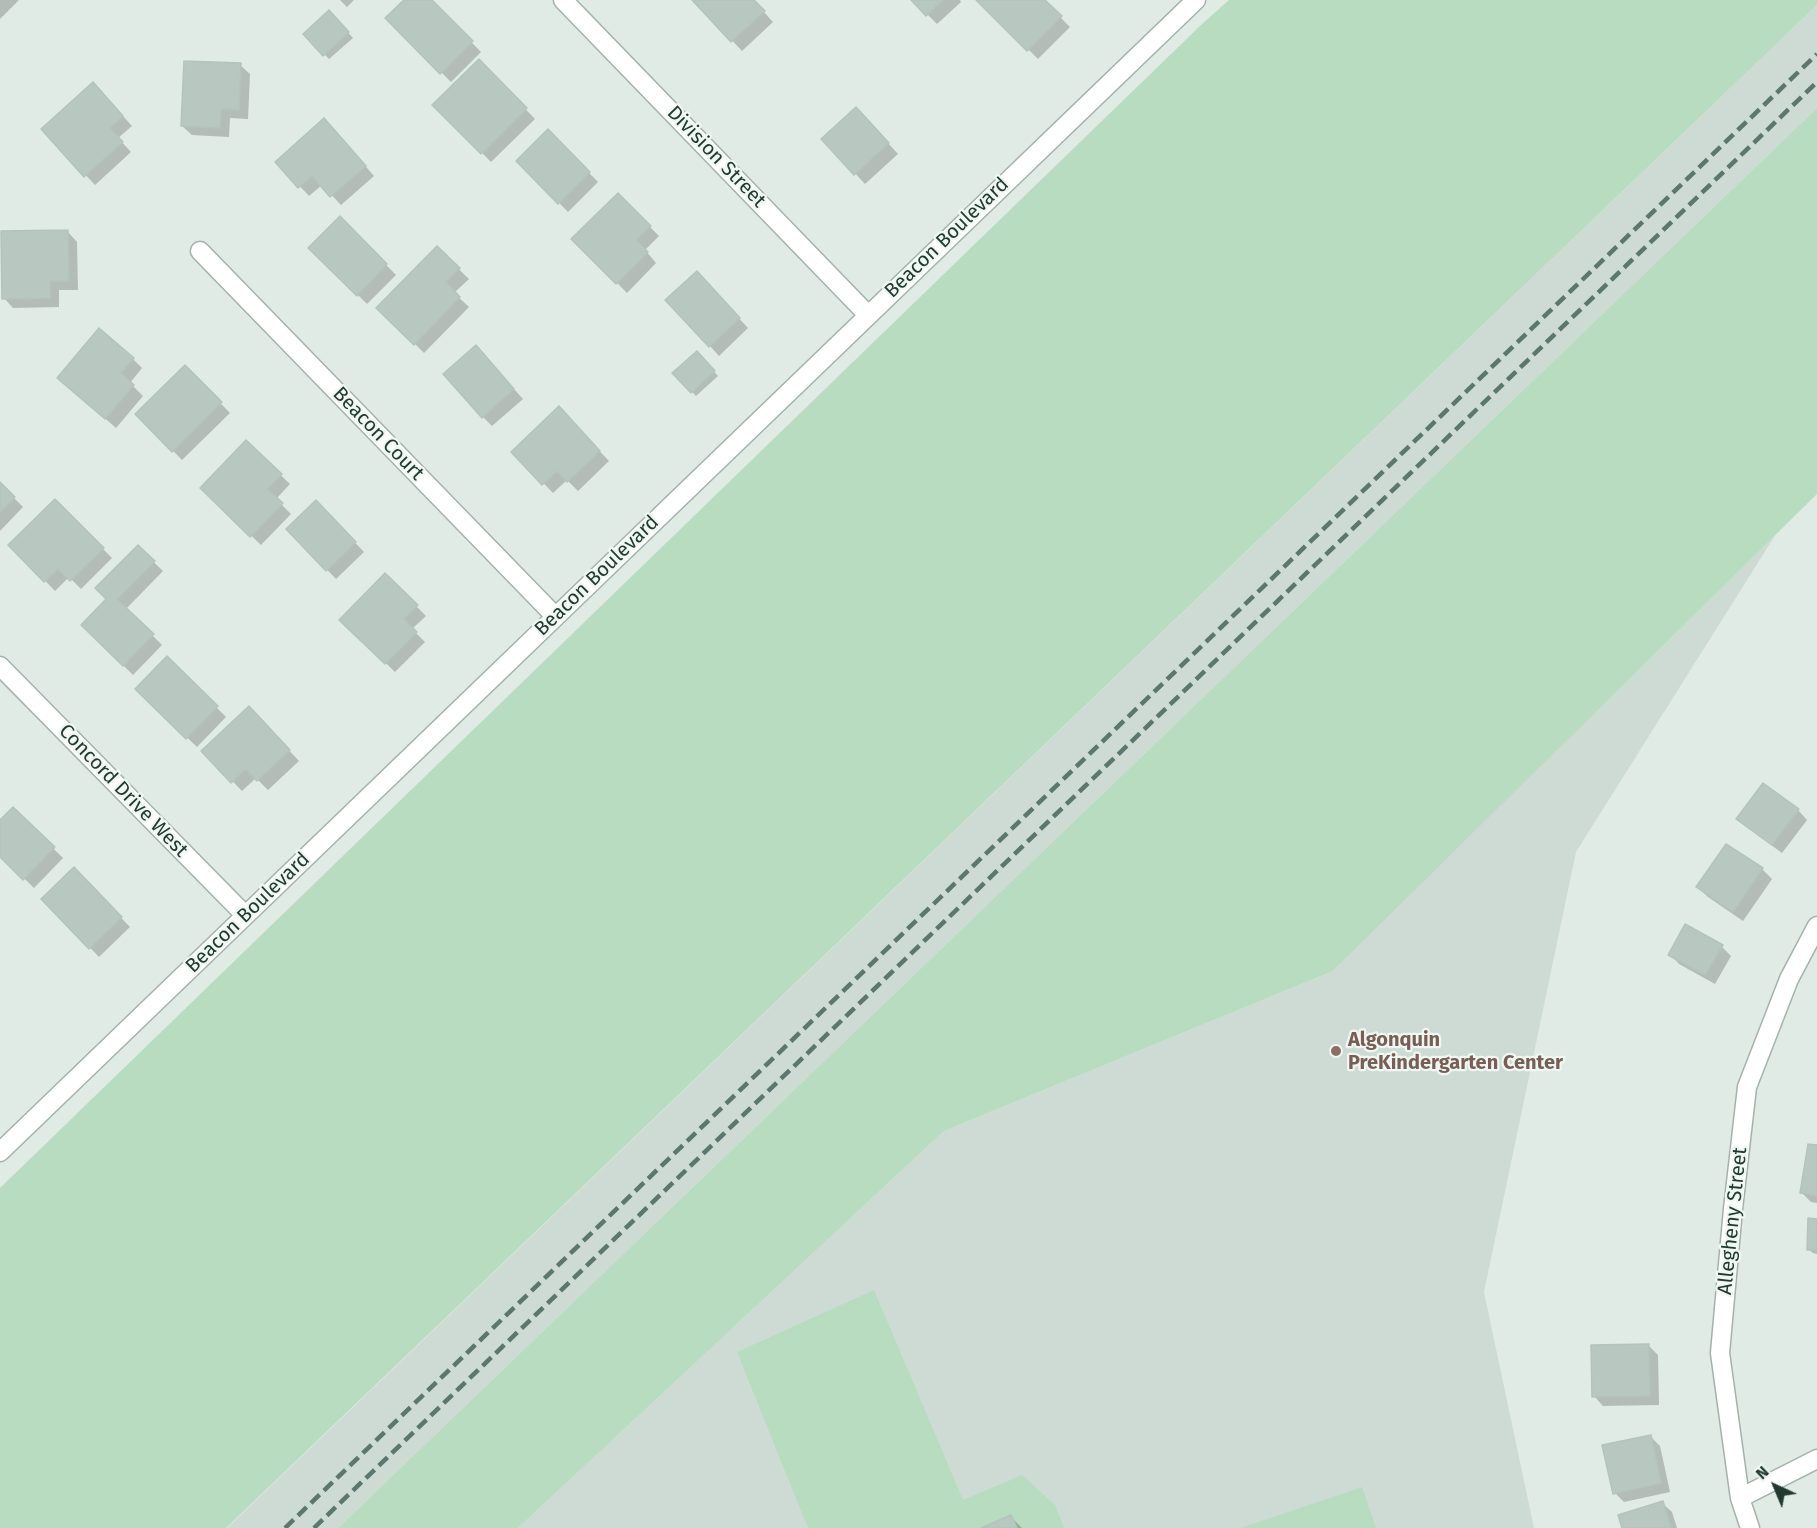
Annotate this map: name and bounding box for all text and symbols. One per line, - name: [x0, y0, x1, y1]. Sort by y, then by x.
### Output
- street label: Division Street: [662, 101, 770, 213]
- street label: Beacon Boulevard: [880, 173, 1014, 303]
- street label: Beacon Court: [327, 382, 429, 486]
- street label: Beacon Boulevard: [530, 511, 664, 641]
- street label: Concord Drive West: [53, 720, 193, 862]
- street label: Beacon Boulevard: [181, 848, 315, 978]
- place label: Algonquin PreKindergarten Center: [1348, 1028, 1563, 1075]
- marker: Algonquin PreKindergarten Center: [1329, 1044, 1343, 1058]
- street label: Allegheny Street: [1713, 1146, 1753, 1296]
- north arrow: [1745, 1456, 1805, 1516]
- text: N: [1752, 1462, 1773, 1483]

